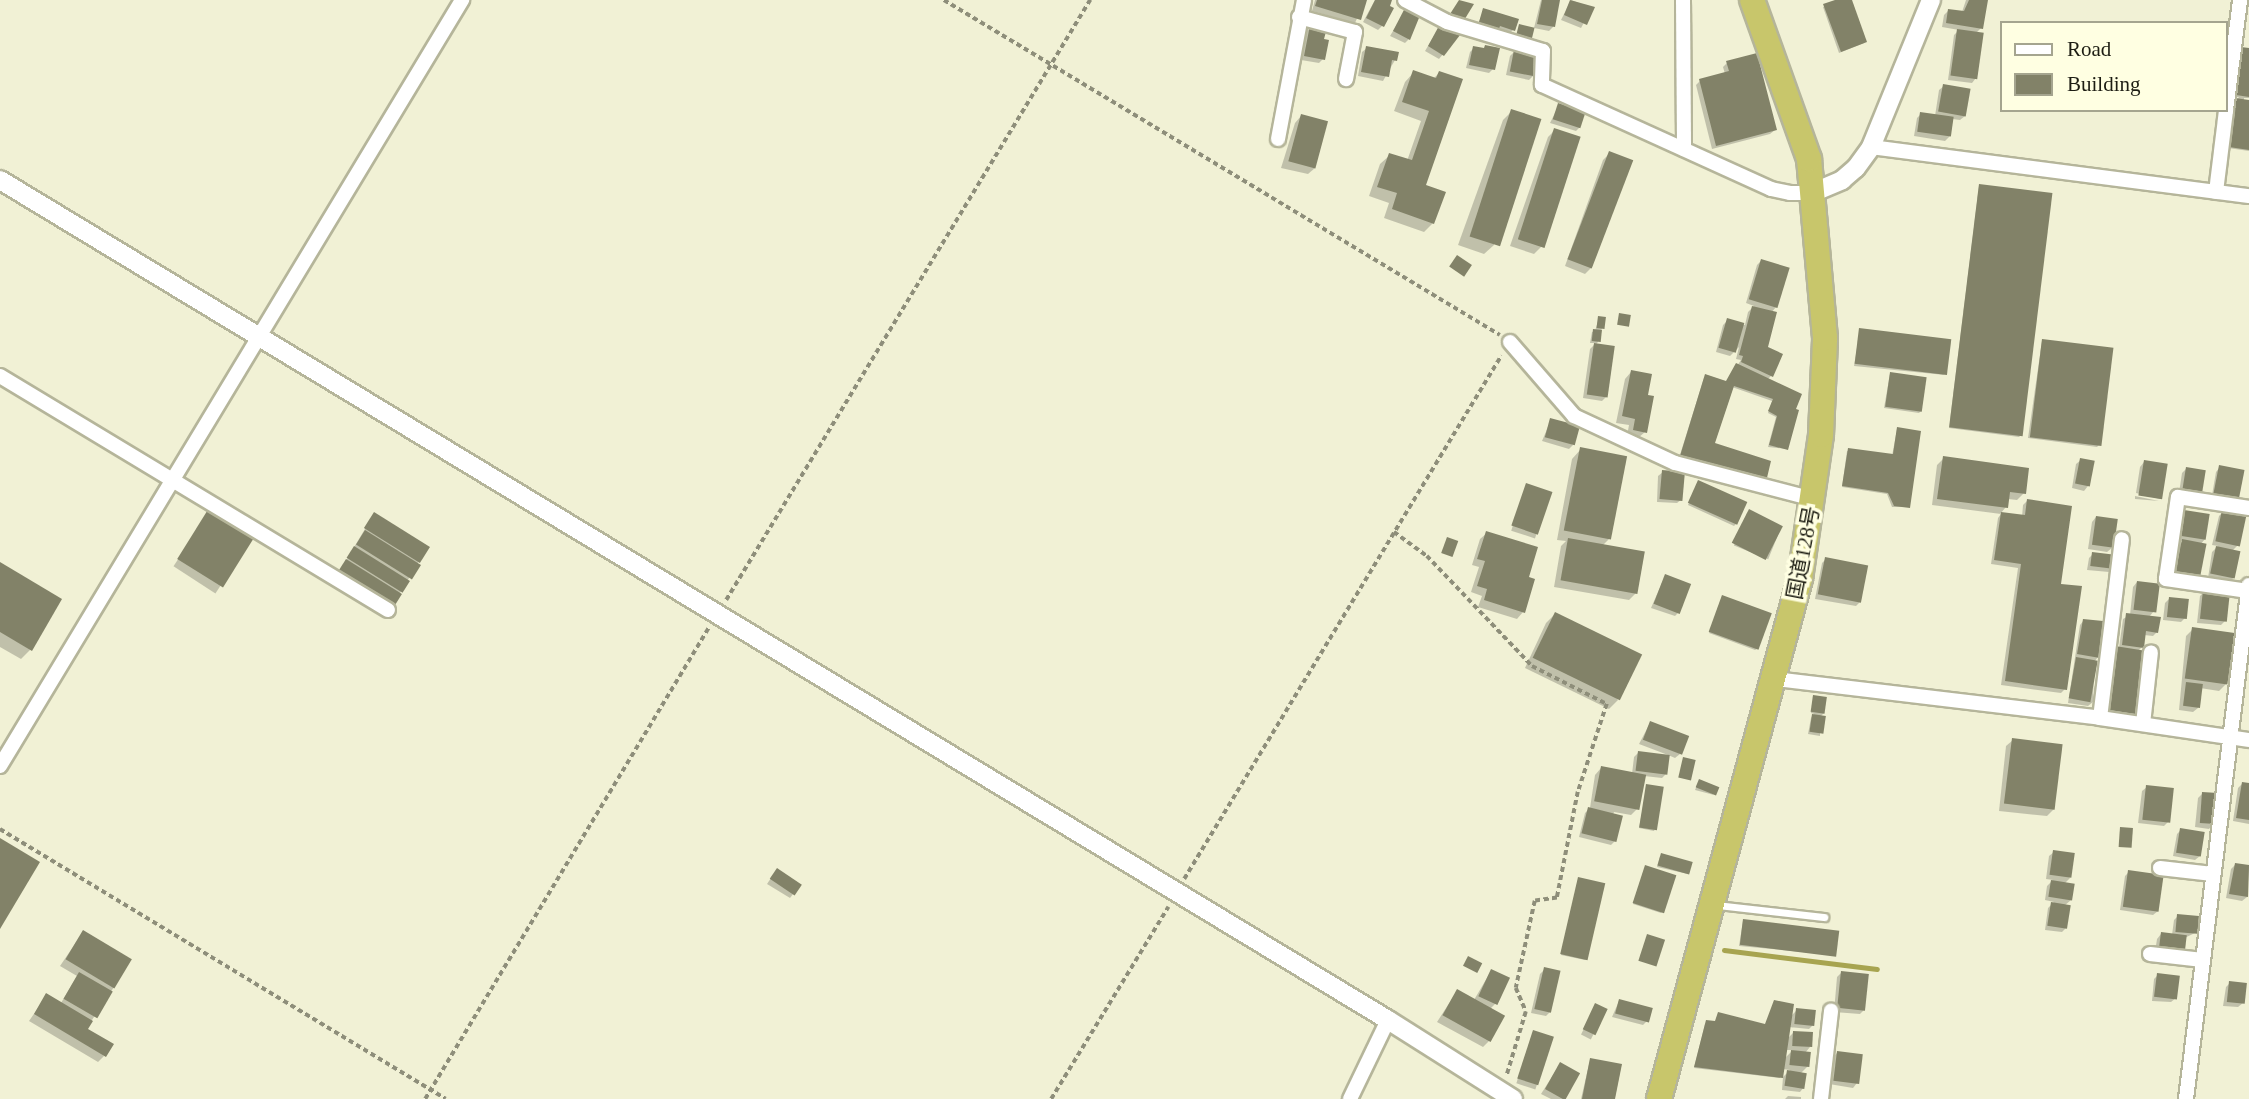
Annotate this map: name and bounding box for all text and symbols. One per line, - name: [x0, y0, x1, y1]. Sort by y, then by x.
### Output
- legend: [2000, 21, 2228, 112]
- text: Road: [2067, 37, 2111, 61]
- text: Building: [2067, 72, 2141, 96]
- street label: 国道128号: [1782, 504, 1824, 602]

